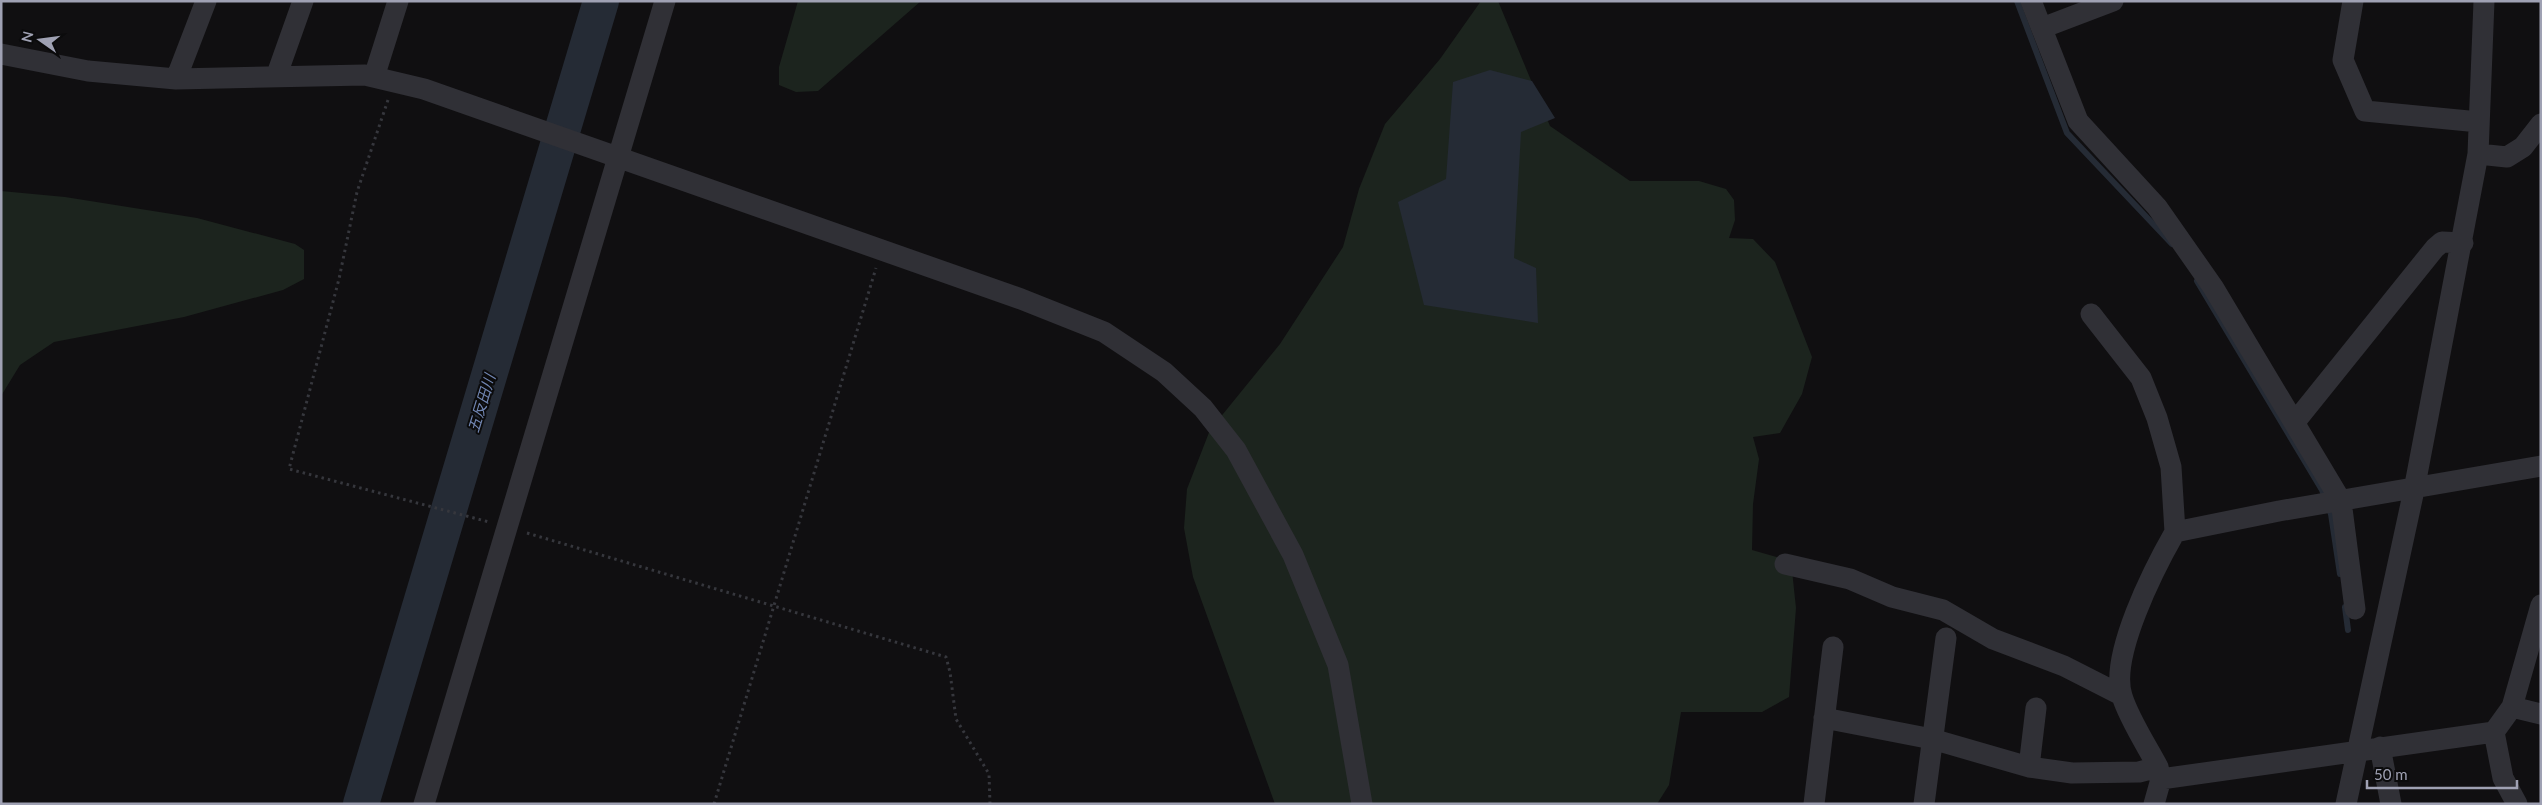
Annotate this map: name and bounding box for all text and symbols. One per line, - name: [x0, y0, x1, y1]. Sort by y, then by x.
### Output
- north arrow: [15, 15, 65, 65]
- text: N: [17, 29, 36, 44]
- water label: 五反田川: [464, 370, 499, 434]
- scale bar: [2367, 758, 2517, 790]
- text: 50 m: [2374, 765, 2408, 783]

